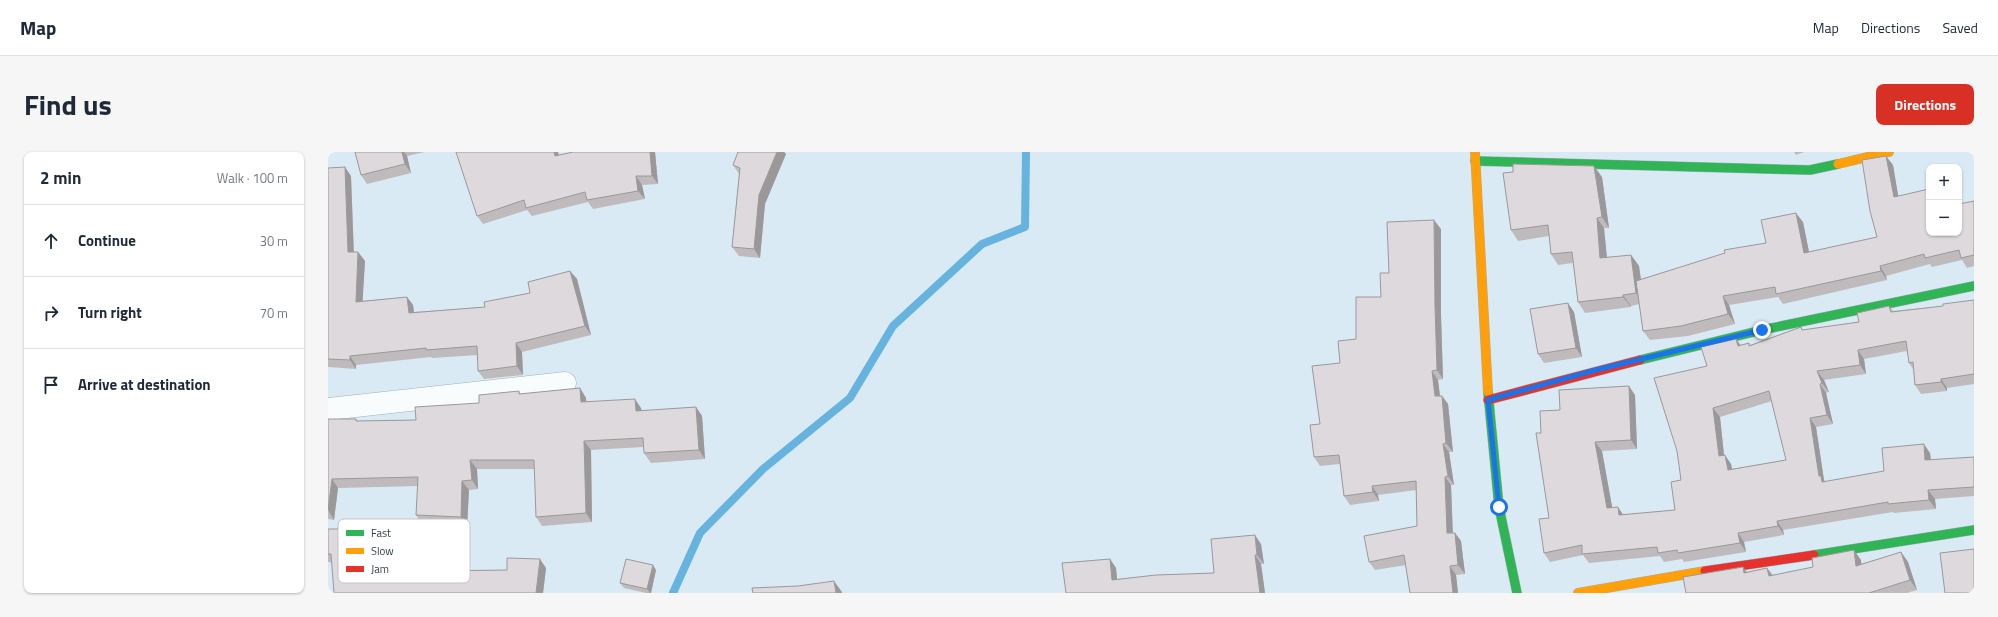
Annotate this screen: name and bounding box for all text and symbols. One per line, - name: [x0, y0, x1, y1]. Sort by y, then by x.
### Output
- text: Map: [20, 13, 56, 42]
- text: Map: [1813, 17, 1839, 38]
- text: Directions: [1861, 17, 1920, 38]
- text: Saved: [1942, 17, 1978, 38]
- text: Find us: [24, 83, 112, 126]
- button: Directions: [1876, 84, 1974, 125]
- map controls: [1926, 164, 1962, 236]
- button: +: [1926, 164, 1962, 200]
- text: 2 min: [40, 165, 81, 191]
- text: Walk · 100 m: [217, 168, 288, 188]
- button: −: [1926, 200, 1962, 236]
- text: Continue: [78, 229, 136, 252]
- icon: ahead: [40, 230, 62, 252]
- text: 30 m: [260, 231, 288, 251]
- text: Turn right: [78, 301, 142, 324]
- icon: right: [40, 302, 62, 324]
- text: 70 m: [260, 303, 288, 323]
- route end: [1753, 321, 1771, 339]
- text: Arrive at destination: [78, 373, 211, 396]
- icon: arrive: [40, 374, 62, 396]
- route start: [1490, 498, 1508, 516]
- legend: [338, 519, 470, 583]
- text: Fast: [371, 525, 391, 541]
- text: Slow: [371, 543, 394, 559]
- text: Jam: [371, 561, 389, 577]

